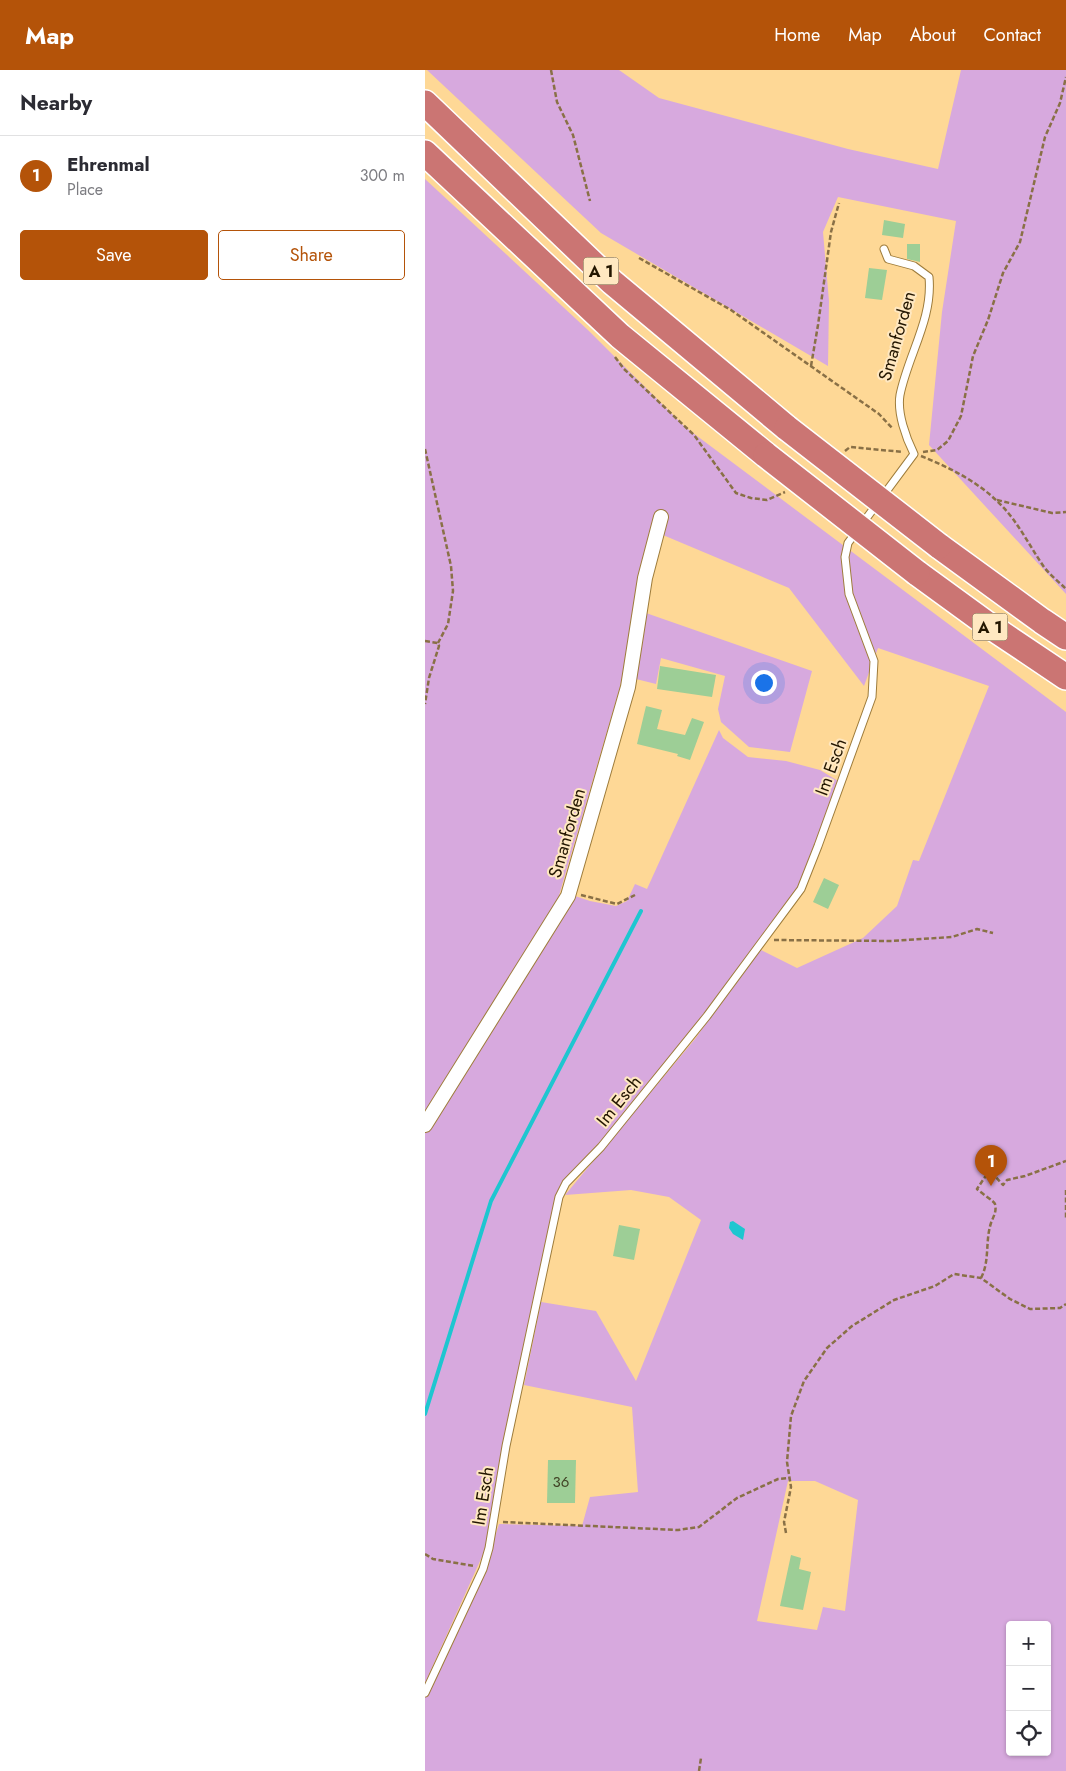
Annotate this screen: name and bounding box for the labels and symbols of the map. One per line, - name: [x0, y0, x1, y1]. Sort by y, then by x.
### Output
- road number: A 1: [583, 258, 619, 285]
- street label: Smanforden: [872, 288, 922, 384]
- road number: A 1: [973, 614, 1007, 640]
- your location: [751, 670, 777, 696]
- street label: Im Esch: [809, 735, 853, 799]
- street label: Smanforden: [542, 785, 592, 881]
- street label: Im Esch: [590, 1070, 648, 1132]
- pin: 1: [975, 1145, 1007, 1186]
- street label: Im Esch: [466, 1465, 500, 1527]
- house number: 36: [553, 1471, 569, 1493]

